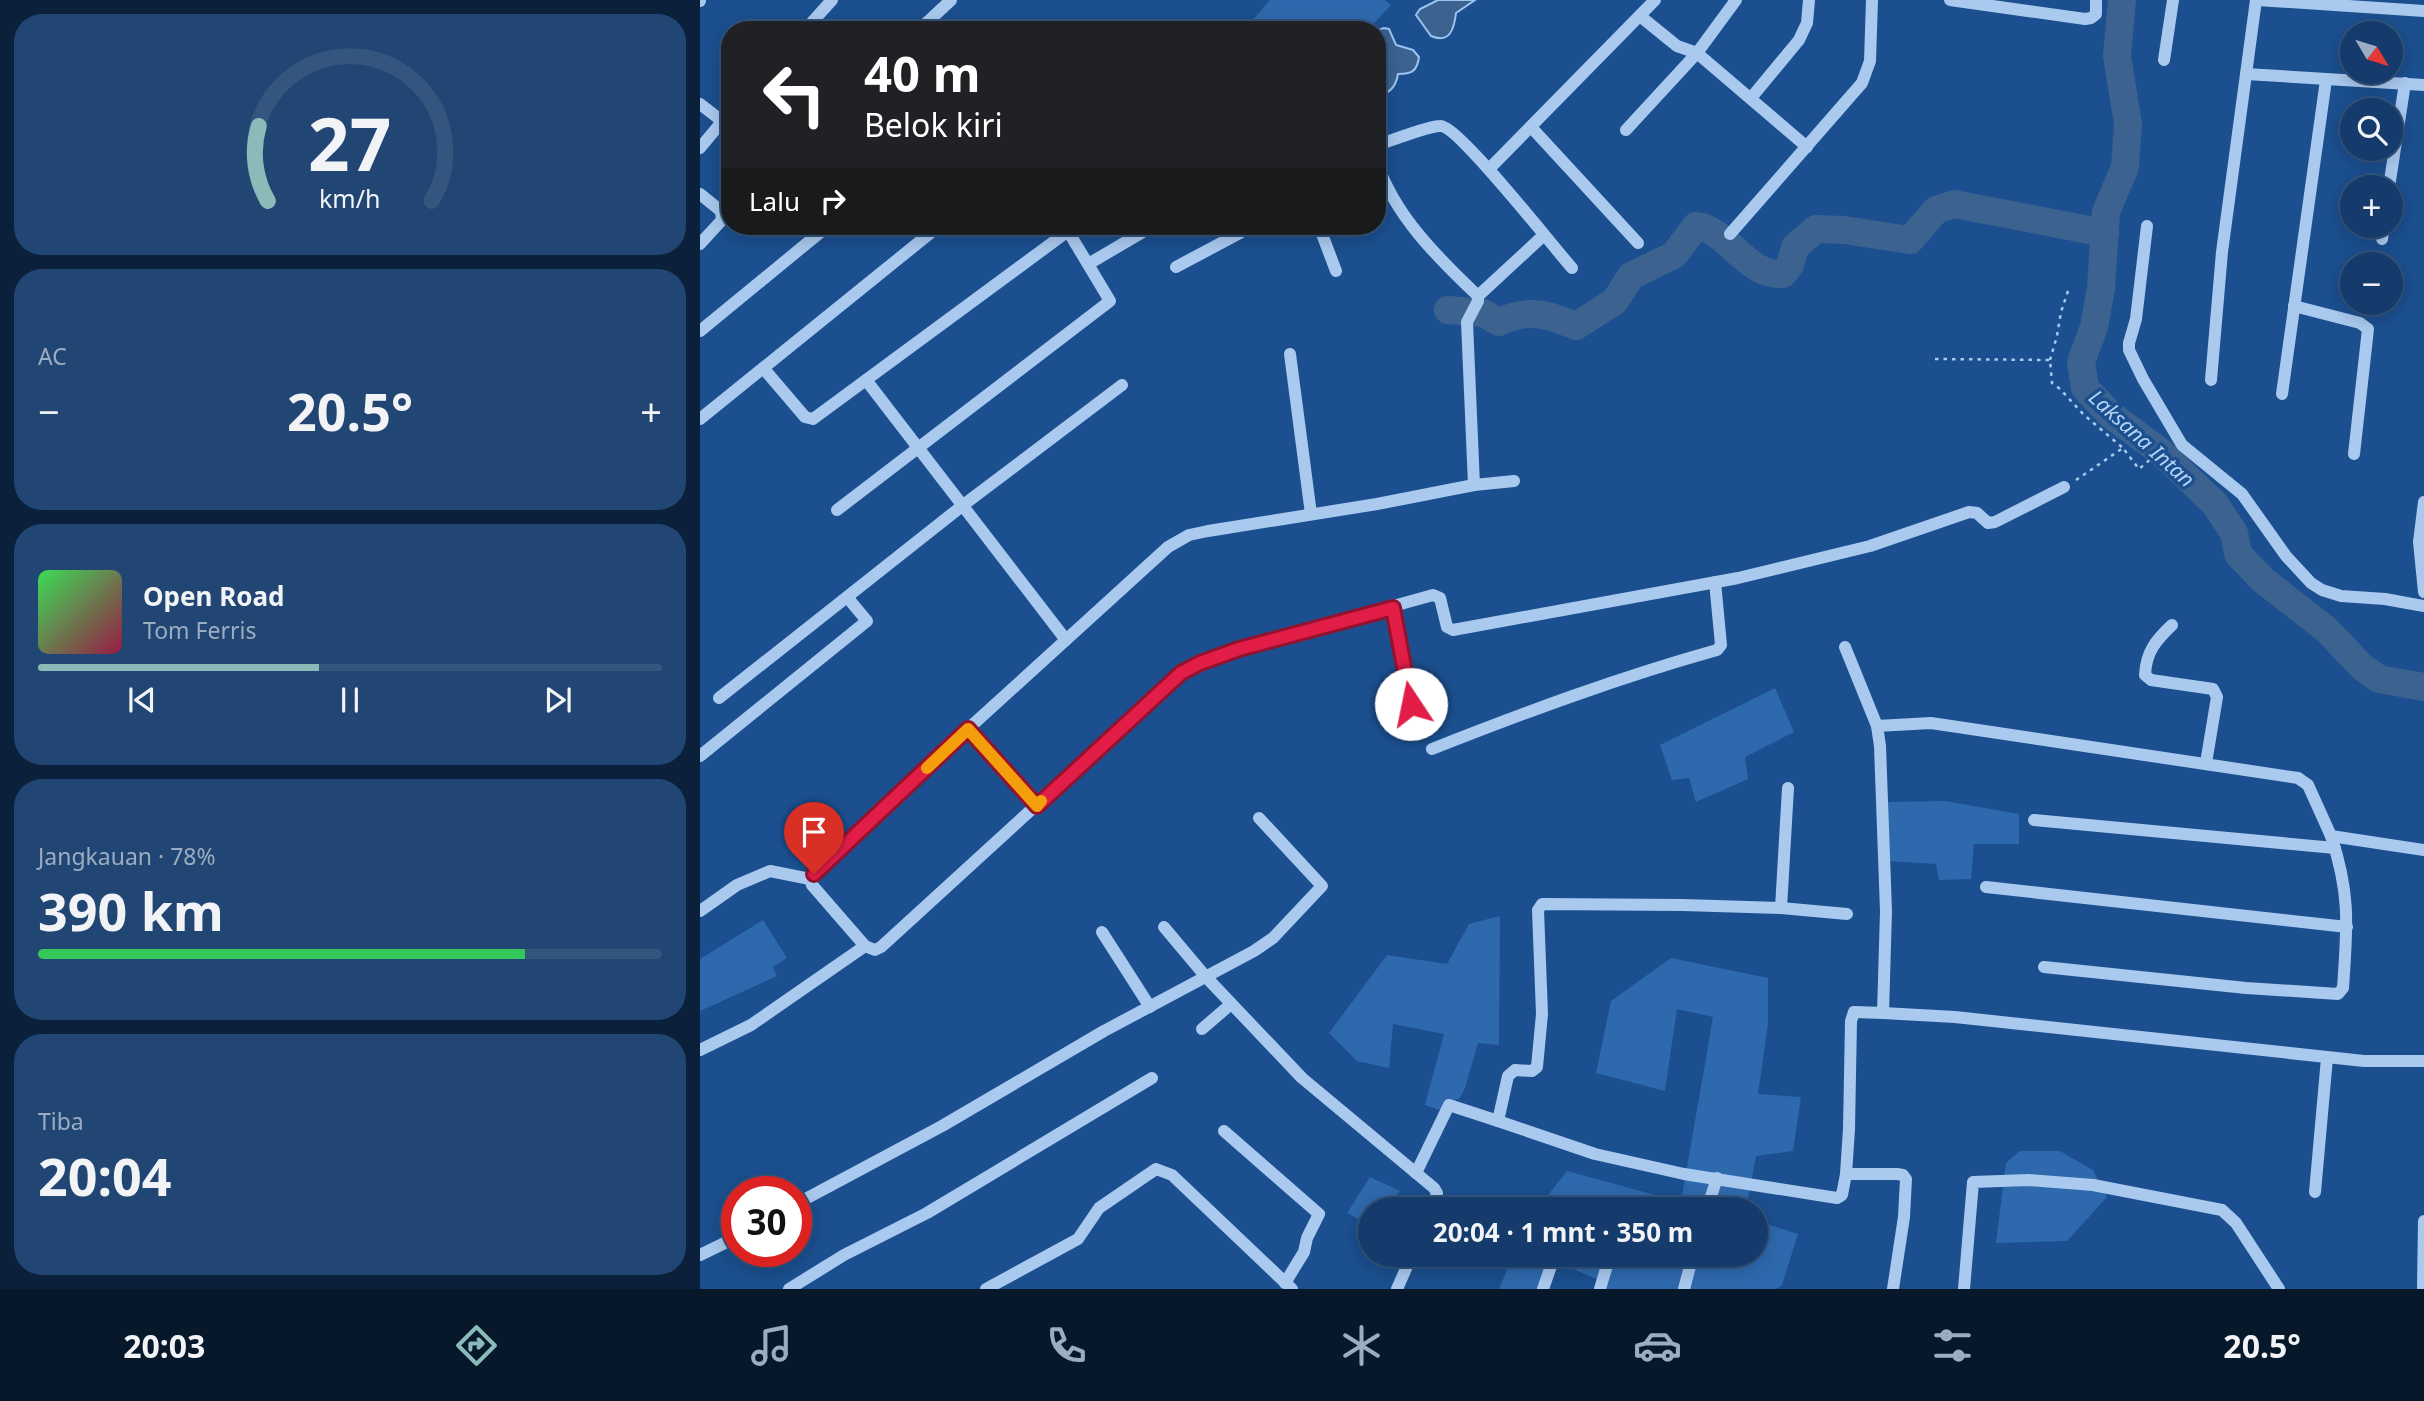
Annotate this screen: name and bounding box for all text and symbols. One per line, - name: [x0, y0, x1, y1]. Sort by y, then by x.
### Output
- north arrow: [2340, 21, 2403, 84]
- map controls: [2340, 21, 2403, 315]
- text: 40 m: [864, 40, 981, 106]
- icon: left: [749, 49, 840, 140]
- text: 27: [308, 93, 392, 192]
- button: search: [2340, 98, 2403, 161]
- text: Belok kiri: [864, 103, 1003, 146]
- button: +: [2340, 175, 2403, 238]
- text: km/h: [319, 180, 381, 214]
- icon: right: [814, 182, 852, 220]
- text: Lalu: [749, 183, 800, 219]
- button: −: [2340, 252, 2403, 315]
- text: AC: [38, 340, 67, 372]
- text: 20.5°: [287, 375, 413, 446]
- water label: Laksana Intan: [2083, 383, 2201, 493]
- text: −: [38, 385, 60, 437]
- text: +: [640, 385, 662, 437]
- text: Open Road: [143, 578, 285, 614]
- text: Tom Ferris: [143, 614, 256, 646]
- position arrow: [1374, 667, 1448, 741]
- icon: previous: [123, 681, 161, 719]
- icon: pause: [331, 681, 369, 719]
- icon: next: [539, 681, 577, 719]
- pin: [784, 802, 844, 874]
- icon: arrive: [795, 813, 833, 851]
- text: Jangkauan · 78%: [38, 840, 216, 872]
- text: 390 km: [38, 875, 224, 946]
- text: Tiba: [38, 1105, 84, 1137]
- text: 20:04: [38, 1140, 172, 1211]
- speed limit sign: 30: [721, 1176, 812, 1267]
- text: 20:04 · 1 mnt · 350 m: [1433, 1214, 1693, 1250]
- icon: directions: [452, 1321, 501, 1370]
- icon: music: [747, 1321, 796, 1370]
- icon: phone: [1042, 1321, 1091, 1370]
- icon: climate: [1337, 1321, 1386, 1370]
- icon: car: [1633, 1321, 1682, 1370]
- icon: filters: [1928, 1321, 1977, 1370]
- text: 20:03: [123, 1324, 205, 1367]
- text: 20.5°: [2223, 1324, 2301, 1367]

